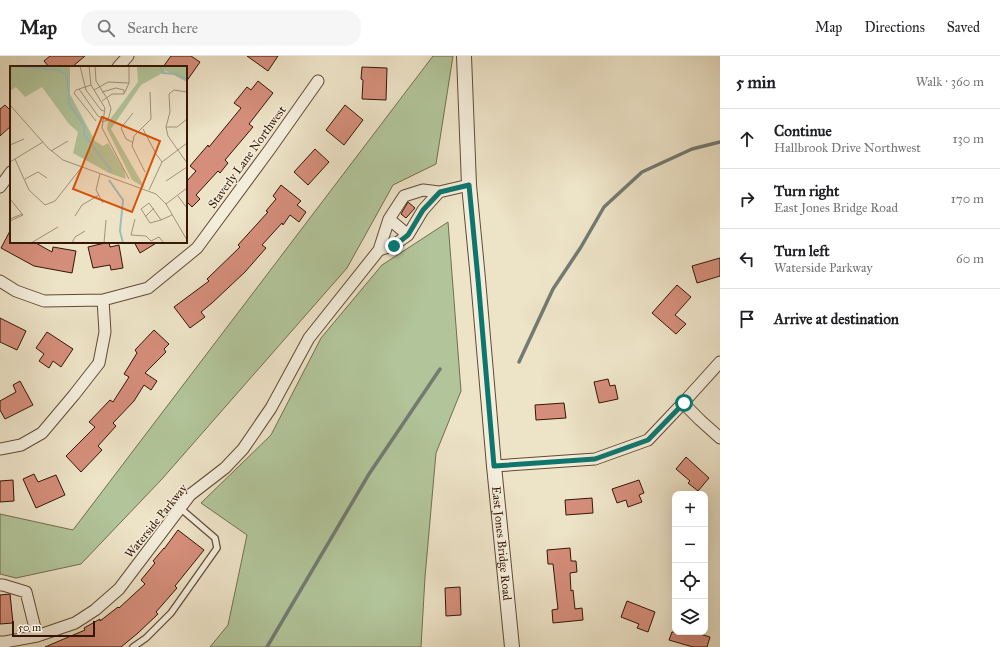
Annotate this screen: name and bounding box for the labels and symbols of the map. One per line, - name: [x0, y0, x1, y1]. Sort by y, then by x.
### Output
- inset map: [10, 66, 187, 243]
- street label: Staverly Lane Northwest: [205, 102, 289, 211]
- route end: [385, 237, 403, 255]
- route start: [675, 394, 693, 412]
- street label: Waterside Parkway: [122, 481, 190, 561]
- street label: East Jones Bridge Road: [489, 486, 514, 601]
- scale bar: [12, 619, 95, 638]

